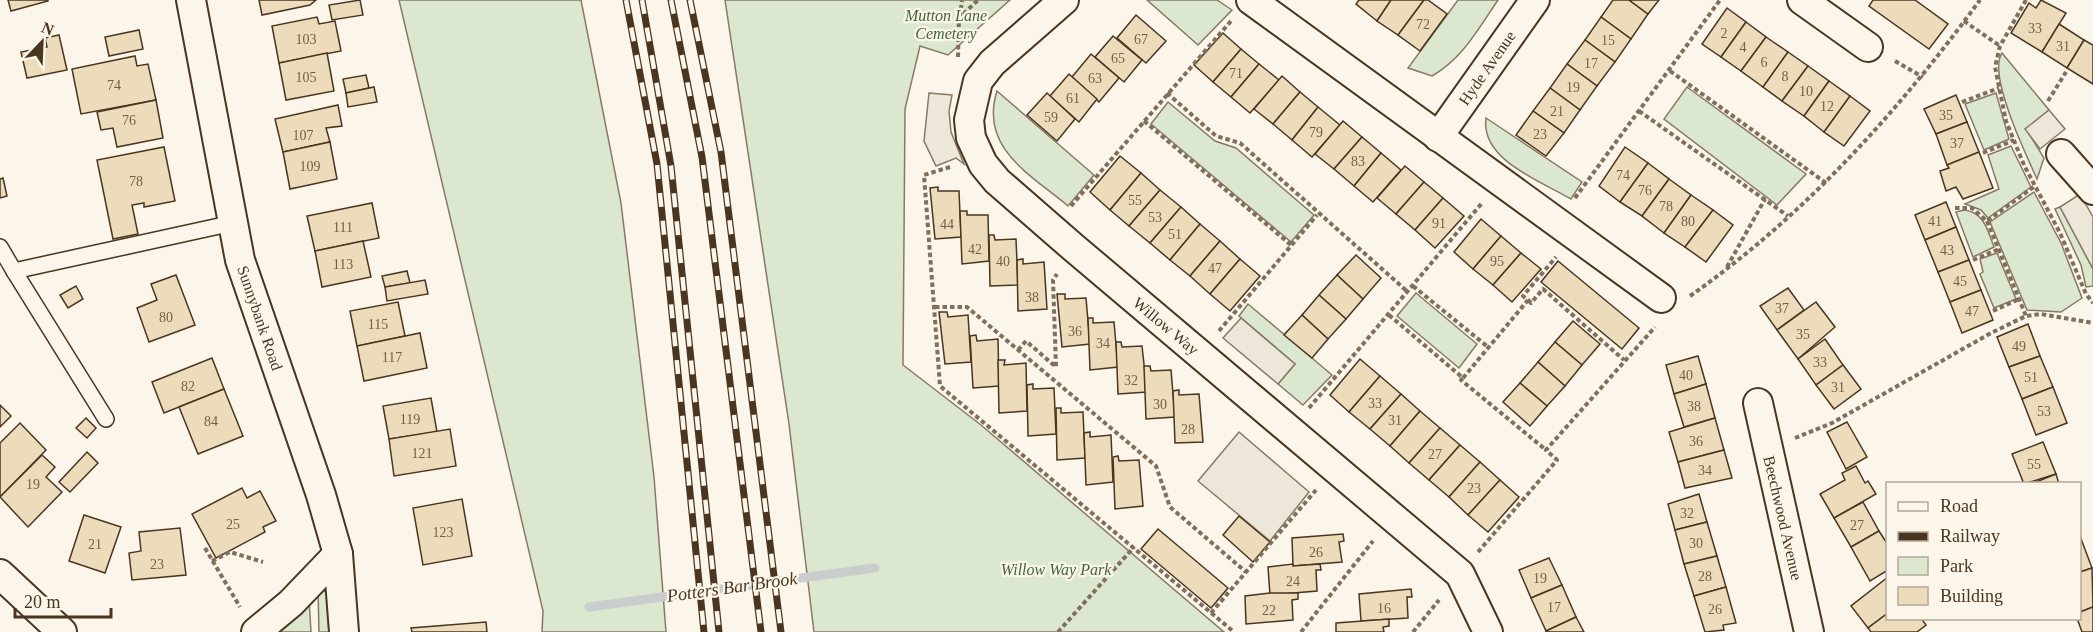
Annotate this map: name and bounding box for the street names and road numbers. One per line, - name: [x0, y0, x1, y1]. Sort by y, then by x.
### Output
- street label: Hyde Avenue: [1455, 28, 1520, 109]
- street label: Sunnybank Road: [233, 263, 286, 373]
- street label: Willow Way: [1129, 294, 1202, 359]
- street label: Beechwood Avenue: [1760, 454, 1806, 582]

